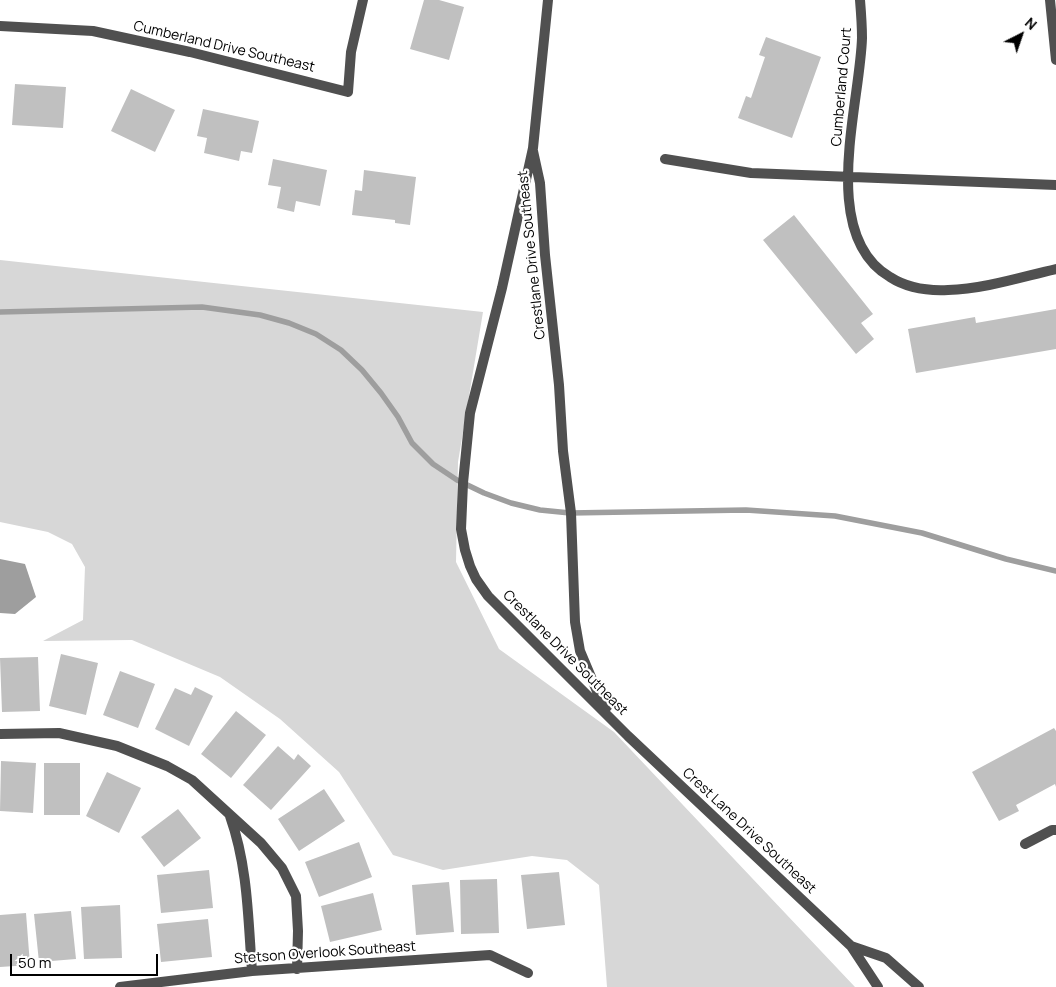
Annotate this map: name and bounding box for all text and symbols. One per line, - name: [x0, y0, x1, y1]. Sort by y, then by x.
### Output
- north arrow: [996, 10, 1046, 60]
- text: N: [1021, 13, 1041, 34]
- street label: Cumberland Drive Southeast: [132, 18, 316, 76]
- street label: Cumberland Court: [828, 27, 856, 147]
- street label: Crestlane Drive Southeast: [515, 170, 549, 340]
- street label: Crestlane Drive Southeast: [499, 587, 631, 719]
- street label: Crest Lane Drive Southeast: [679, 765, 819, 897]
- street label: Stetson Overlook Southeast: [234, 938, 416, 968]
- scale bar: [12, 944, 160, 976]
- text: 50 m: [18, 952, 52, 973]

